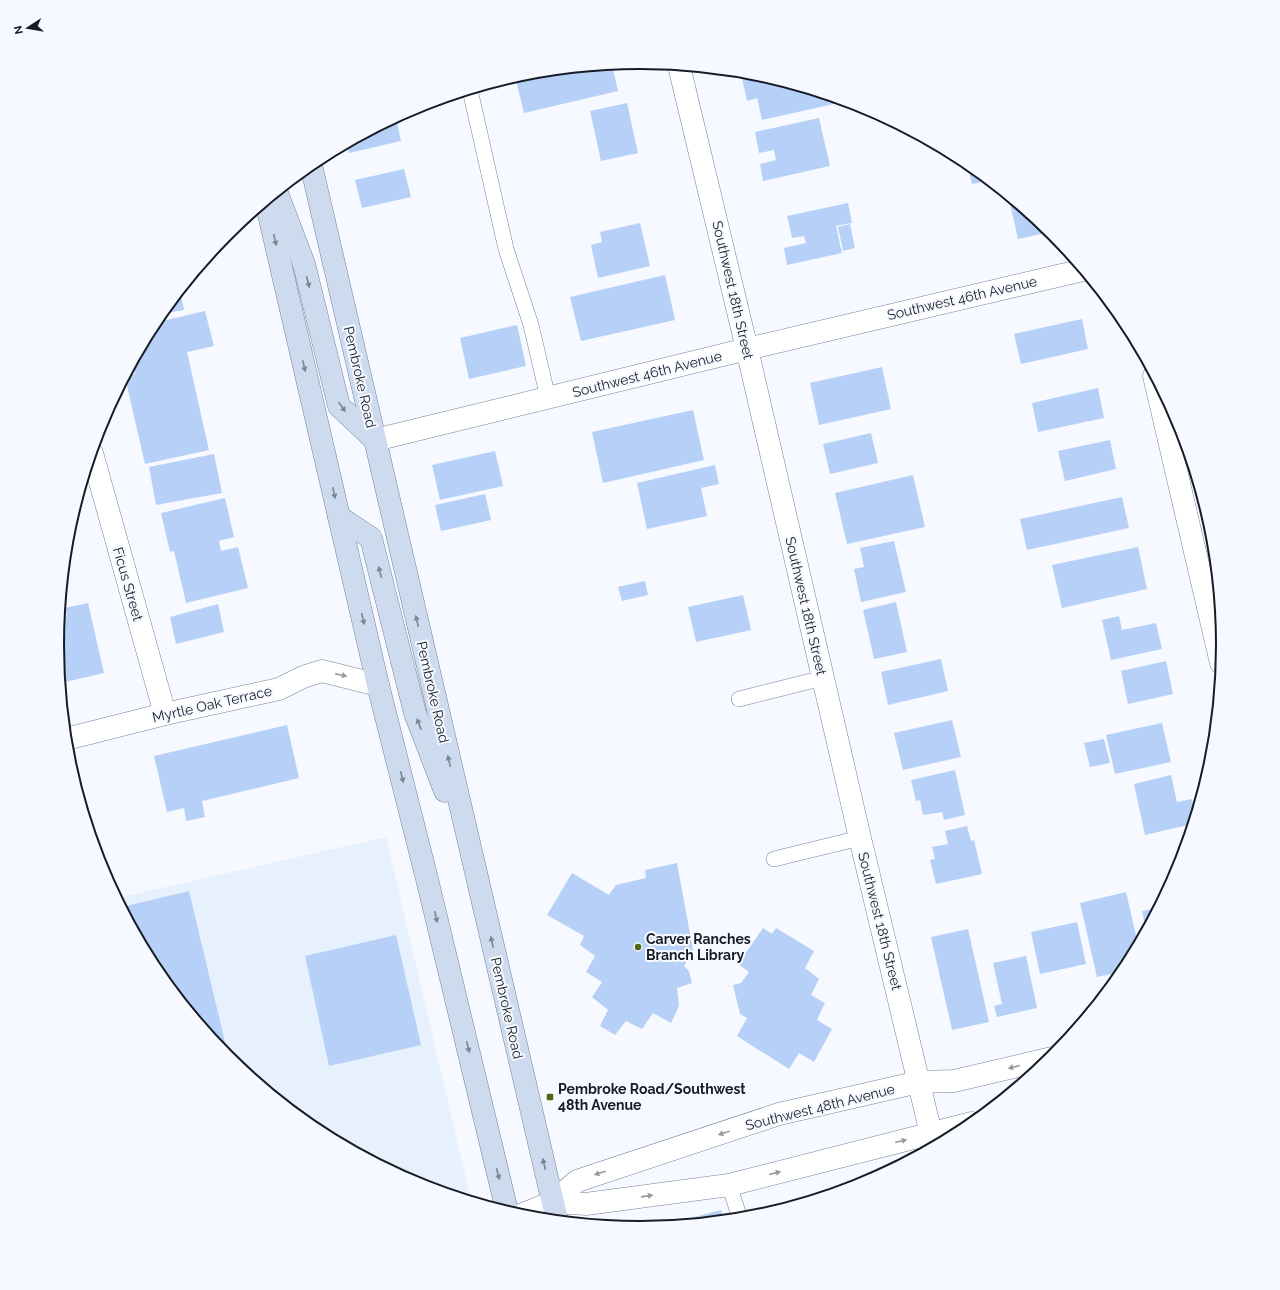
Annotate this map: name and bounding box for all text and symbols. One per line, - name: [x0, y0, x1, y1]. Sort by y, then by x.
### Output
- north arrow: [8, 8, 48, 48]
- text: N: [11, 25, 26, 35]
- street label: Southwest 18th Street: [709, 219, 757, 361]
- one-way arrow: [272, 233, 278, 246]
- street label: Southwest 46th Avenue: [885, 273, 1039, 323]
- one-way arrow: [306, 276, 312, 288]
- street label: Pembroke Road: [341, 325, 379, 429]
- street label: Southwest 46th Avenue: [571, 348, 723, 400]
- one-way arrow: [302, 360, 308, 372]
- one-way arrow: [338, 401, 346, 412]
- one-way arrow: [331, 487, 337, 499]
- street label: Southwest 18th Street: [782, 535, 830, 677]
- street label: Ficus Street: [110, 545, 146, 623]
- one-way arrow: [376, 565, 382, 578]
- one-way arrow: [361, 613, 367, 626]
- one-way arrow: [413, 615, 419, 627]
- street label: Pembroke Road: [414, 640, 452, 744]
- one-way arrow: [334, 673, 347, 679]
- street label: Myrtle Oak Terrace: [151, 682, 273, 726]
- one-way arrow: [416, 718, 422, 730]
- one-way arrow: [446, 755, 452, 767]
- one-way arrow: [399, 771, 405, 783]
- street label: Southwest 18th Street: [855, 850, 905, 992]
- one-way arrow: [434, 910, 440, 923]
- place label: Carver Ranches Branch Library: [646, 931, 751, 963]
- one-way arrow: [488, 936, 494, 948]
- marker: Carver Ranches Branch Library: [633, 942, 643, 952]
- street label: Pembroke Road: [488, 956, 526, 1060]
- one-way arrow: [465, 1041, 471, 1053]
- one-way arrow: [1008, 1064, 1020, 1070]
- place label: Pembroke Road/Southwest 48th Avenue: [558, 1081, 746, 1113]
- street label: Southwest 48th Avenue: [744, 1081, 896, 1133]
- marker: Pembroke Road/Southwest 48th Avenue: [545, 1092, 555, 1102]
- one-way arrow: [718, 1130, 730, 1136]
- one-way arrow: [895, 1138, 907, 1144]
- one-way arrow: [540, 1158, 546, 1170]
- one-way arrow: [496, 1167, 502, 1180]
- one-way arrow: [594, 1170, 606, 1176]
- one-way arrow: [769, 1170, 781, 1176]
- one-way arrow: [641, 1193, 653, 1199]

